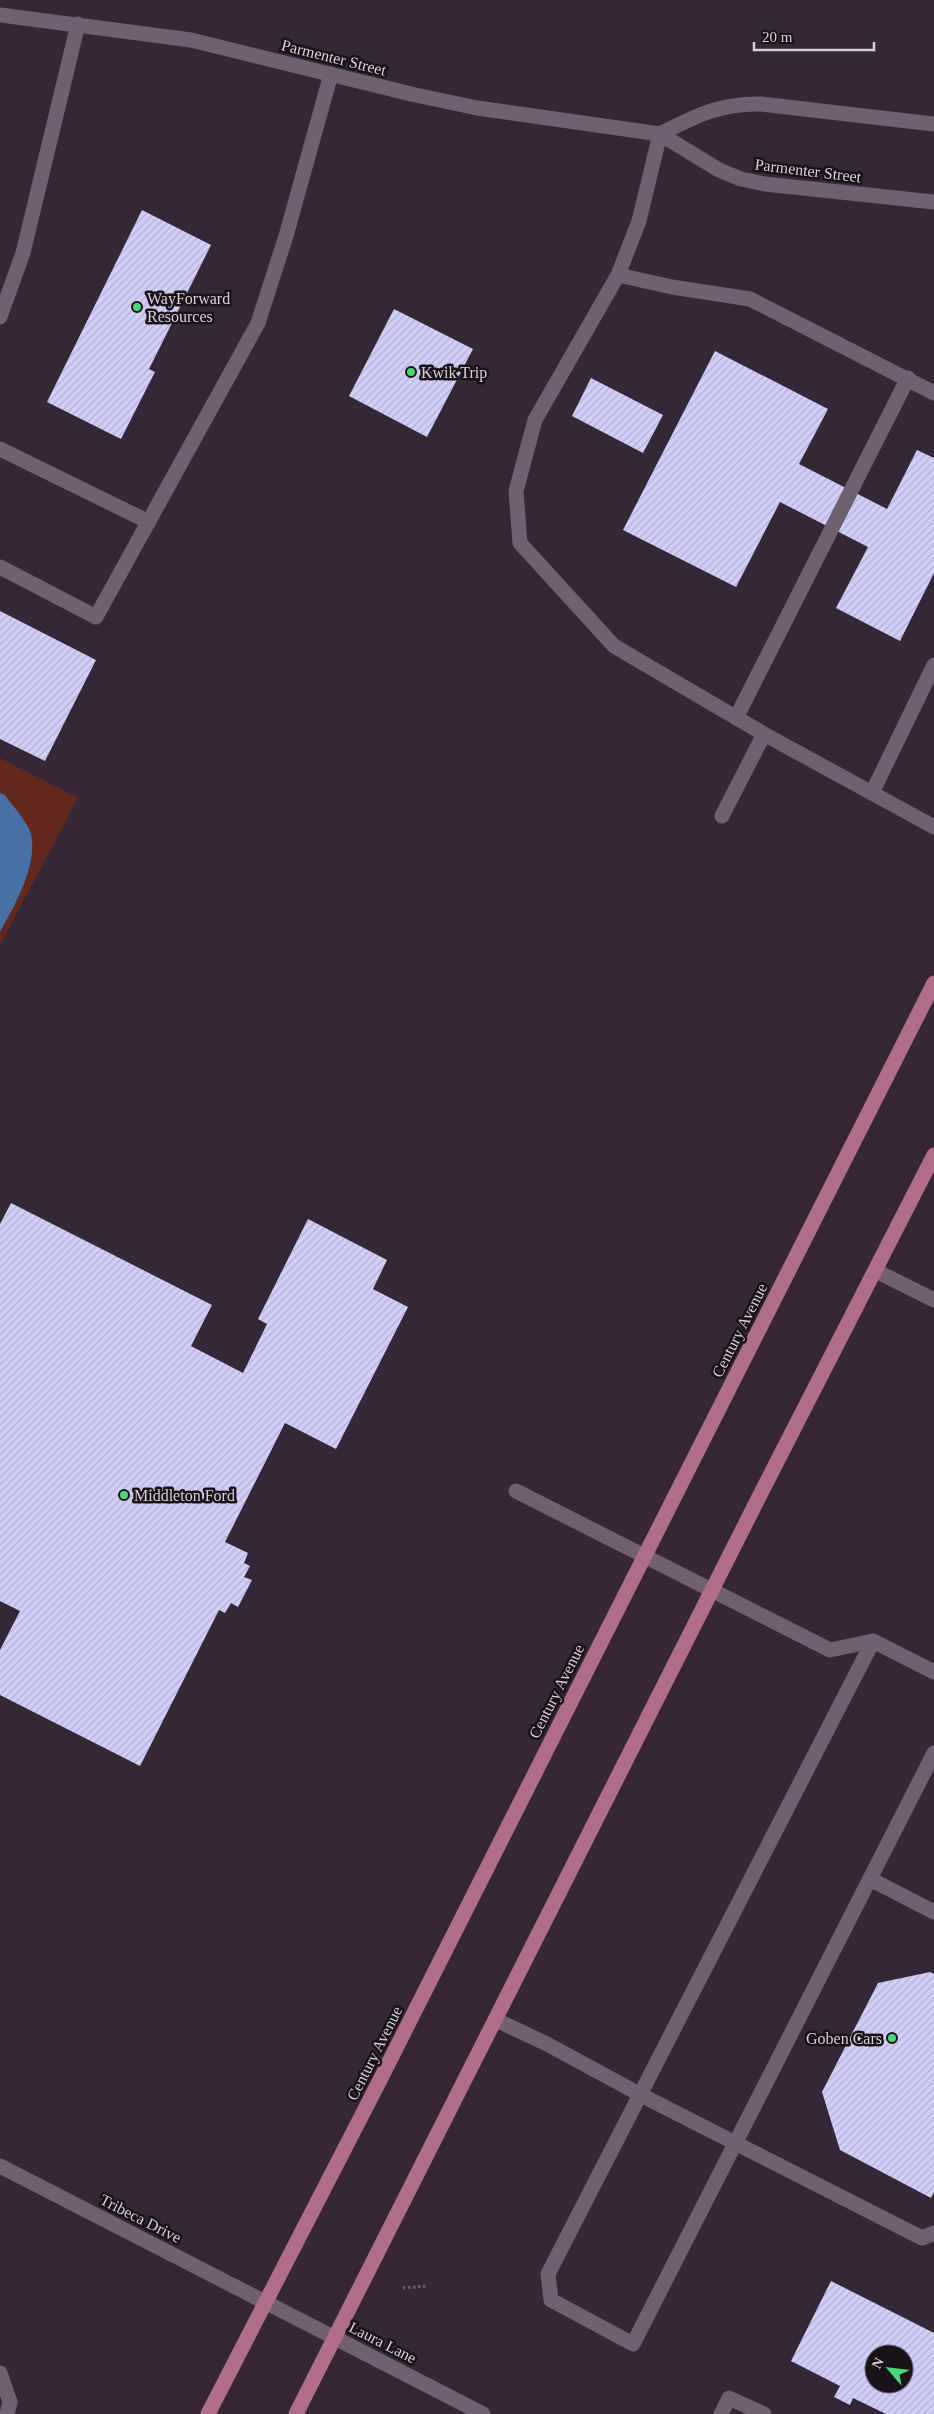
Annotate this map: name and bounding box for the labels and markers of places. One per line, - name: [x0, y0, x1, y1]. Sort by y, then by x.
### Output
- place label: WayForward Resources: [147, 290, 230, 325]
- marker: WayForward Resources: [131, 301, 143, 313]
- place label: Kwik Trip: [421, 364, 487, 382]
- marker: Kwik Trip: [405, 366, 417, 378]
- place label: Middleton Ford: [134, 1487, 235, 1504]
- marker: Middleton Ford: [118, 1489, 130, 1501]
- place label: Goben Cars: [806, 2030, 882, 2047]
- marker: Goben Cars: [886, 2032, 898, 2044]

